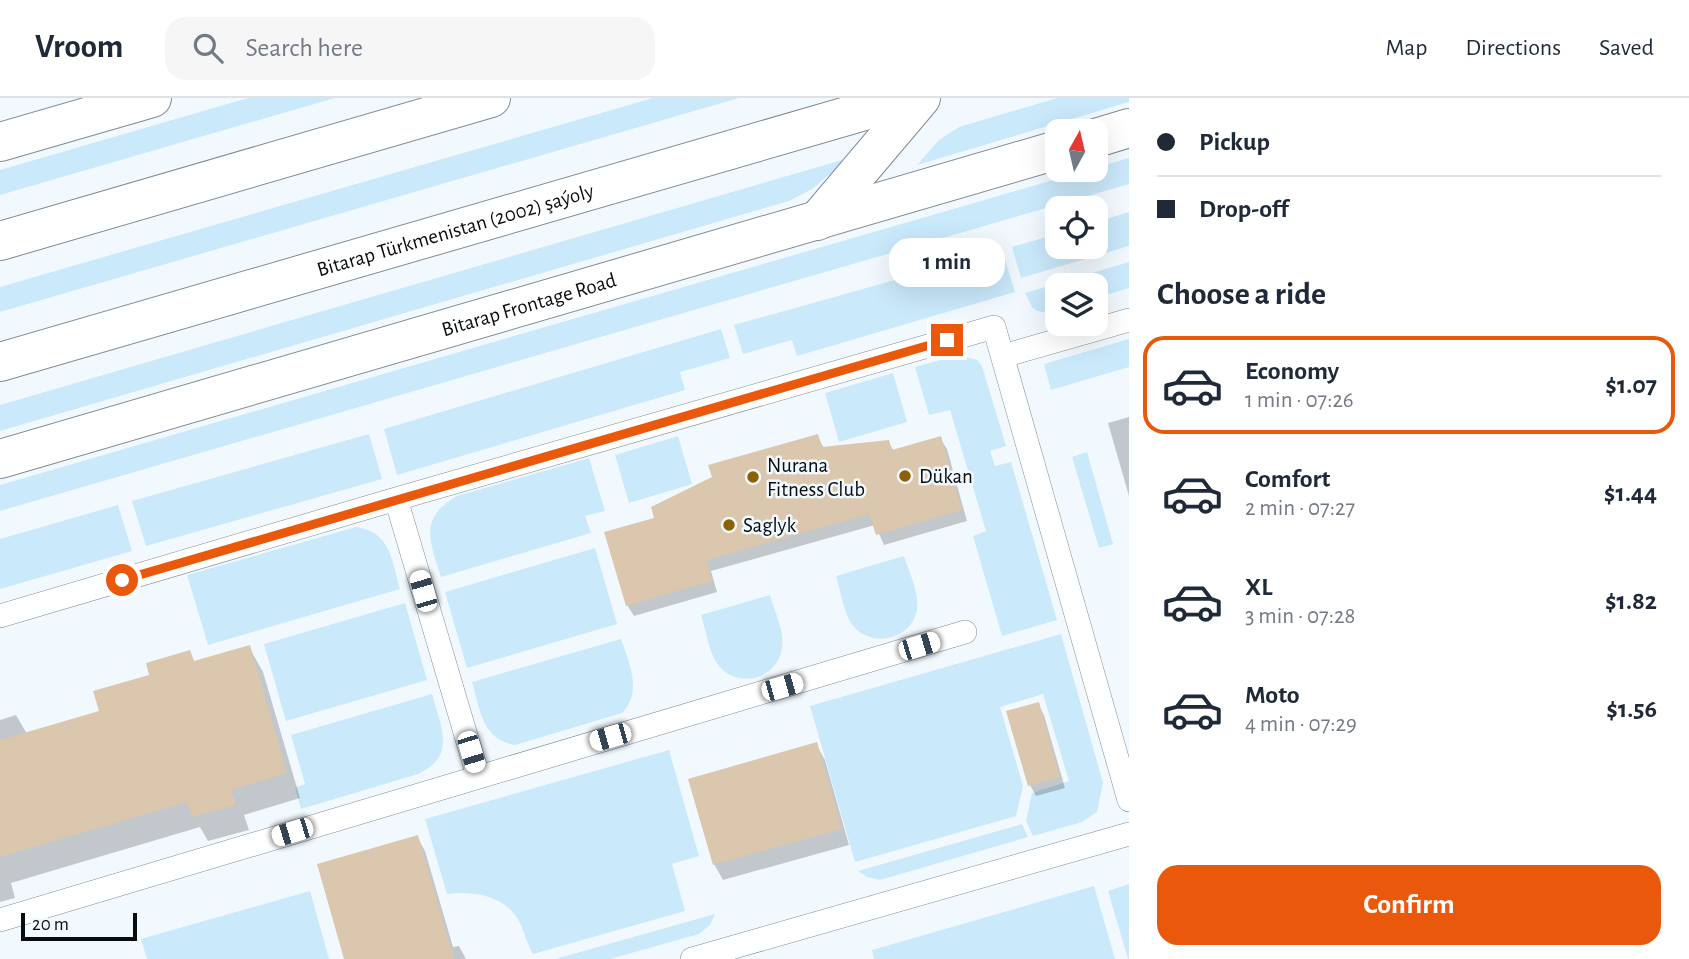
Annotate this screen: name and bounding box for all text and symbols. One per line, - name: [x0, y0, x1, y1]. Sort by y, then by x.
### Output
- search box: [165, 17, 655, 80]
- icon: search: [189, 29, 227, 67]
- text: Vroom: [35, 31, 123, 64]
- text: Search here: [245, 35, 363, 61]
- text: Map: [1385, 36, 1427, 60]
- text: Directions: [1465, 36, 1561, 60]
- text: Saved: [1599, 36, 1654, 60]
- north arrow: [1045, 119, 1108, 182]
- map controls: [1045, 119, 1108, 336]
- text: Pickup: [1199, 129, 1270, 155]
- street label: Bitarap Türkmenistan (2002) şaýoly: [314, 180, 596, 280]
- button: locate: [1045, 196, 1108, 259]
- text: Drop-off: [1199, 196, 1288, 222]
- callout: 1 min: [889, 238, 1005, 288]
- text: 1 min: [923, 251, 971, 274]
- street label: Bitarap Frontage Road: [439, 269, 619, 340]
- button: layers: [1045, 273, 1108, 336]
- text: Choose a ride: [1157, 278, 1326, 310]
- route end: [931, 324, 963, 356]
- icon: car: [1161, 354, 1224, 417]
- text: Economy: [1245, 358, 1339, 384]
- text: $1.07: [1605, 372, 1657, 398]
- text: 1 min · 07:26: [1245, 389, 1354, 412]
- place label: Nurana Fitness Club: [767, 455, 865, 500]
- icon: car: [1161, 462, 1224, 525]
- place label: Dükan: [919, 466, 973, 487]
- text: Comfort: [1245, 466, 1330, 492]
- marker: Dükan: [897, 468, 913, 484]
- marker: Nurana Fitness Club: [745, 469, 761, 485]
- text: $1.44: [1604, 480, 1657, 506]
- text: 2 min · 07:27: [1245, 497, 1355, 520]
- place label: Saglyk: [743, 515, 797, 536]
- marker: Saglyk: [721, 517, 737, 533]
- route start: [106, 564, 138, 596]
- car: [408, 568, 439, 614]
- icon: car: [1161, 570, 1224, 633]
- text: XL: [1245, 574, 1272, 600]
- text: $1.82: [1605, 588, 1657, 614]
- text: 3 min · 07:28: [1245, 605, 1355, 628]
- car: [896, 630, 943, 662]
- car: [759, 671, 806, 703]
- icon: car: [1161, 678, 1224, 741]
- text: Moto: [1245, 682, 1300, 708]
- text: $1.56: [1606, 696, 1657, 722]
- text: 4 min · 07:29: [1245, 713, 1357, 736]
- car: [587, 721, 634, 753]
- car: [455, 729, 488, 775]
- car: [269, 816, 316, 848]
- button: Confirm: [1157, 865, 1661, 945]
- scale bar: [21, 910, 136, 942]
- text: 20 m: [32, 915, 69, 934]

